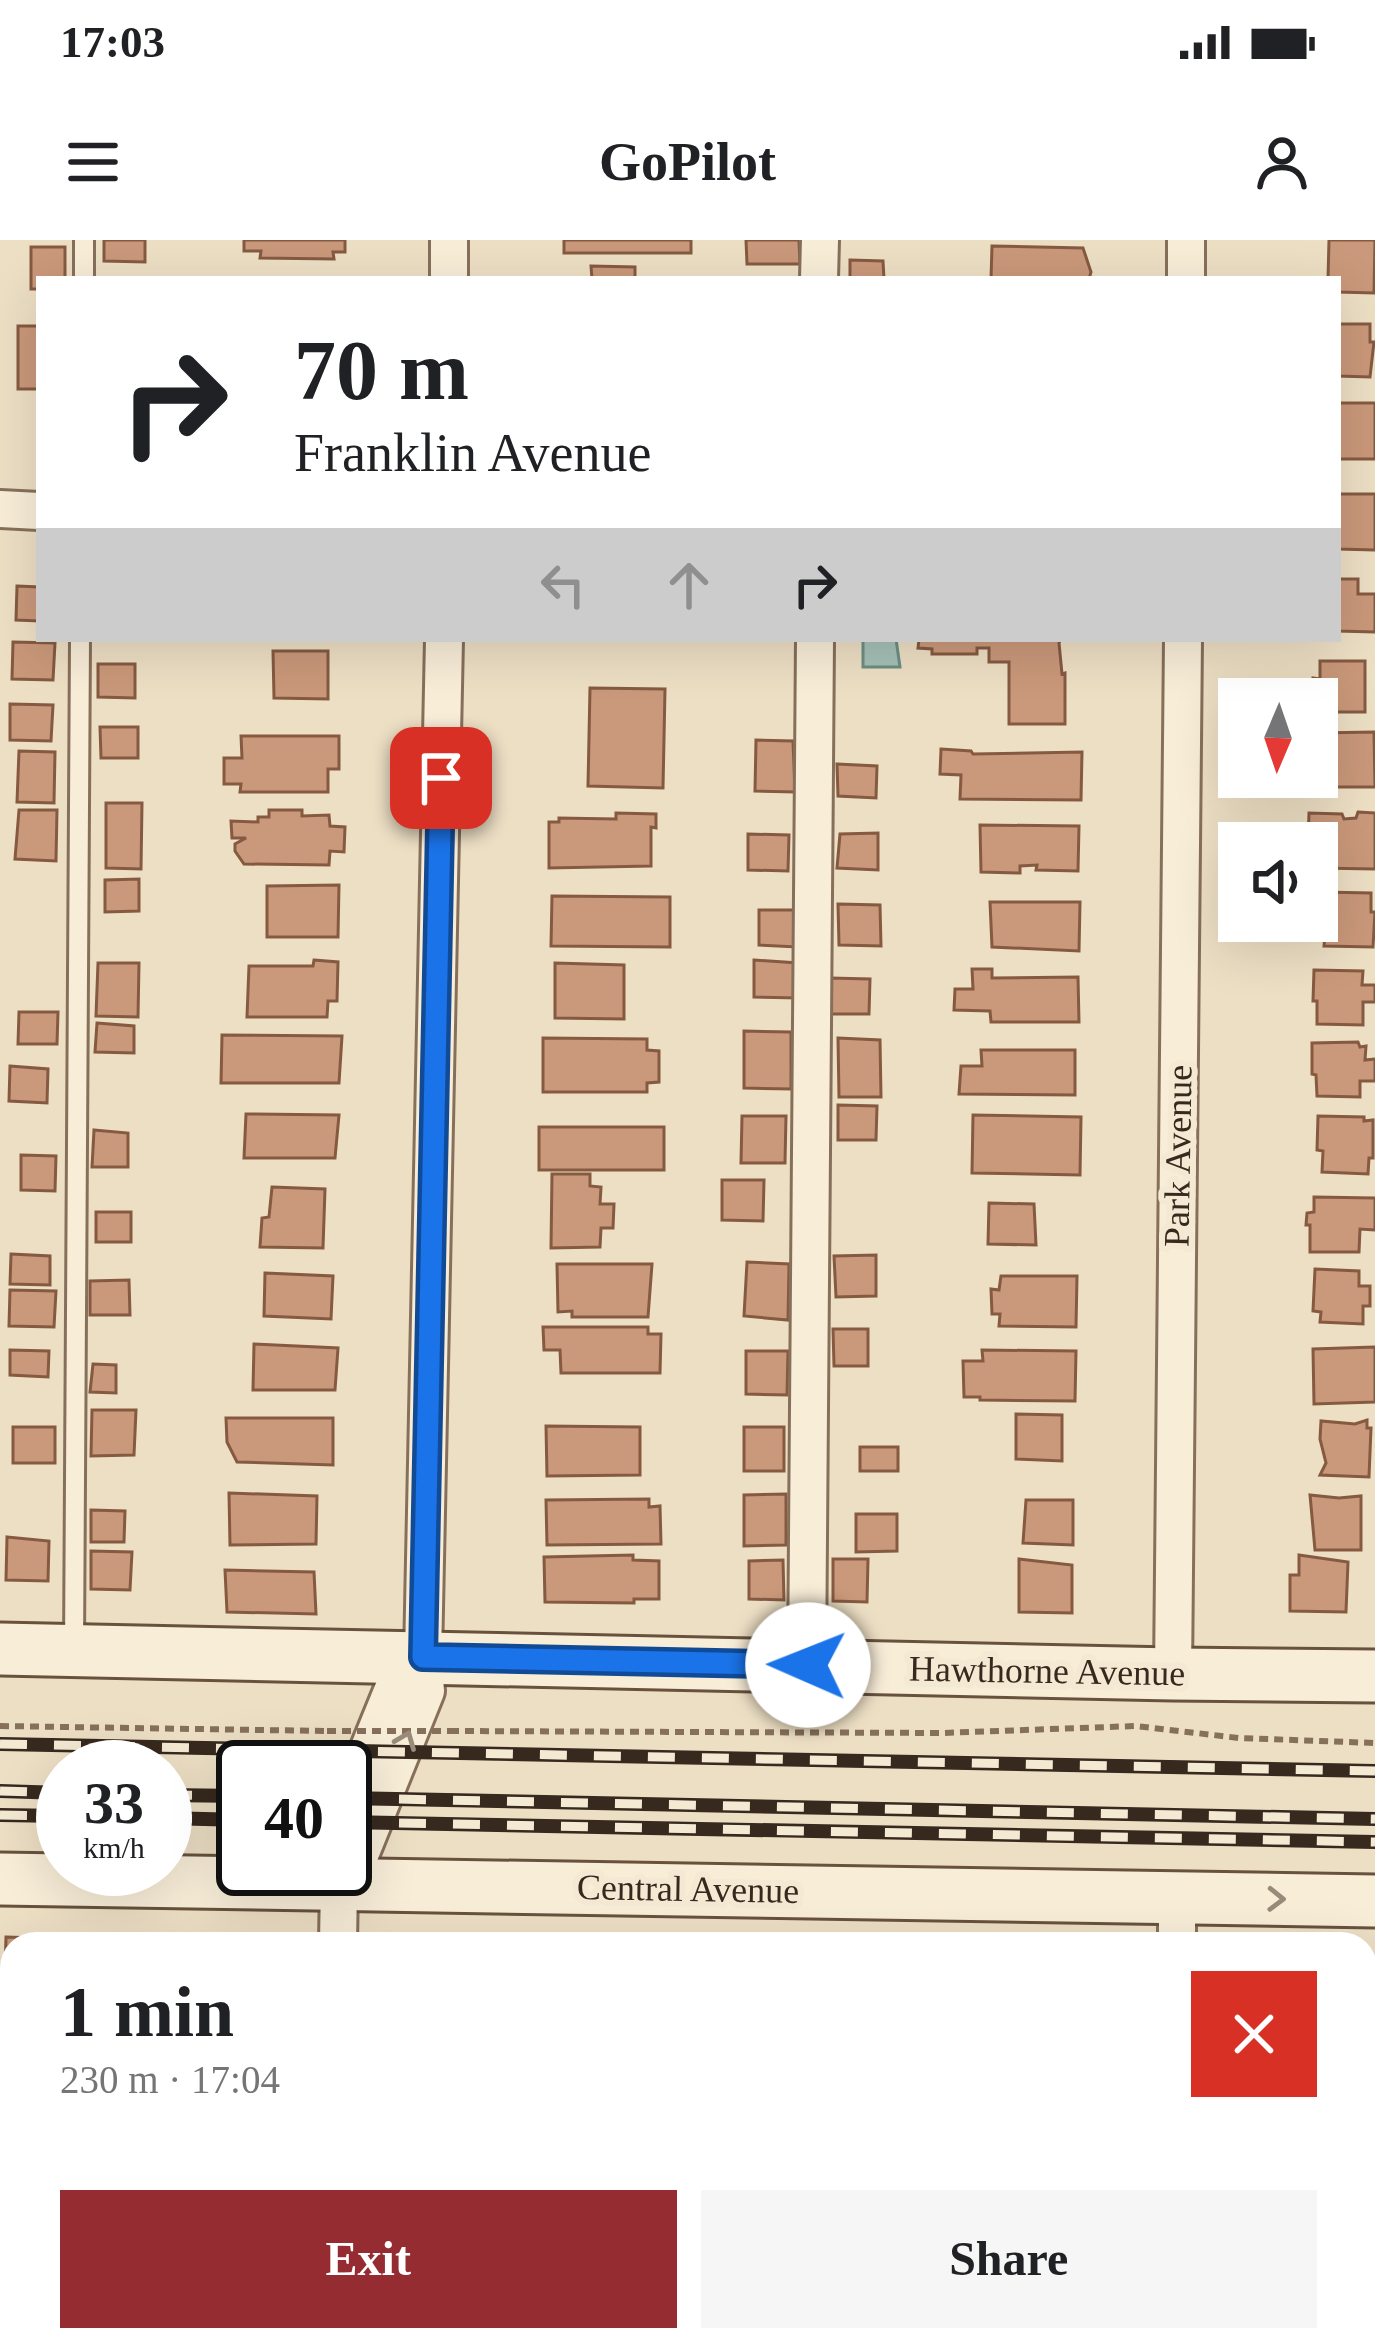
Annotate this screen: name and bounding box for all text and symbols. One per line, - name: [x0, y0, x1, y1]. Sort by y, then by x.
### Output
- text: 17:03: [60, 17, 165, 67]
- icon: menu: [60, 129, 126, 195]
- icon: person: [1249, 129, 1315, 195]
- text: GoPilot: [599, 132, 776, 192]
- icon: right: [96, 324, 252, 480]
- text: 70 m: [294, 324, 469, 417]
- text: Franklin Avenue: [294, 423, 651, 483]
- icon: left: [530, 552, 596, 618]
- icon: ahead: [656, 552, 722, 618]
- icon: right: [782, 552, 848, 618]
- north arrow: [1218, 678, 1338, 798]
- map controls: [1218, 678, 1338, 942]
- pin: [390, 727, 492, 829]
- icon: arrive: [408, 745, 474, 811]
- button: sound: [1218, 822, 1338, 942]
- street label: Park Avenue: [1156, 1065, 1200, 1247]
- position arrow: [745, 1602, 871, 1728]
- street label: Hawthorne Avenue: [909, 1649, 1185, 1693]
- one-way arrow: [392, 1730, 416, 1751]
- speed limit sign: 40: [216, 1740, 372, 1896]
- text: 33: [84, 1770, 144, 1836]
- text: km/h: [83, 1831, 145, 1864]
- street label: Central Avenue: [577, 1867, 799, 1911]
- one-way arrow: [1268, 1886, 1286, 1912]
- button: close: [1191, 1971, 1317, 2097]
- text: 1 min: [60, 1972, 234, 2052]
- text: 230 m · 17:04: [60, 2058, 280, 2101]
- button: Exit: [60, 2190, 677, 2328]
- button: Share: [701, 2190, 1317, 2328]

